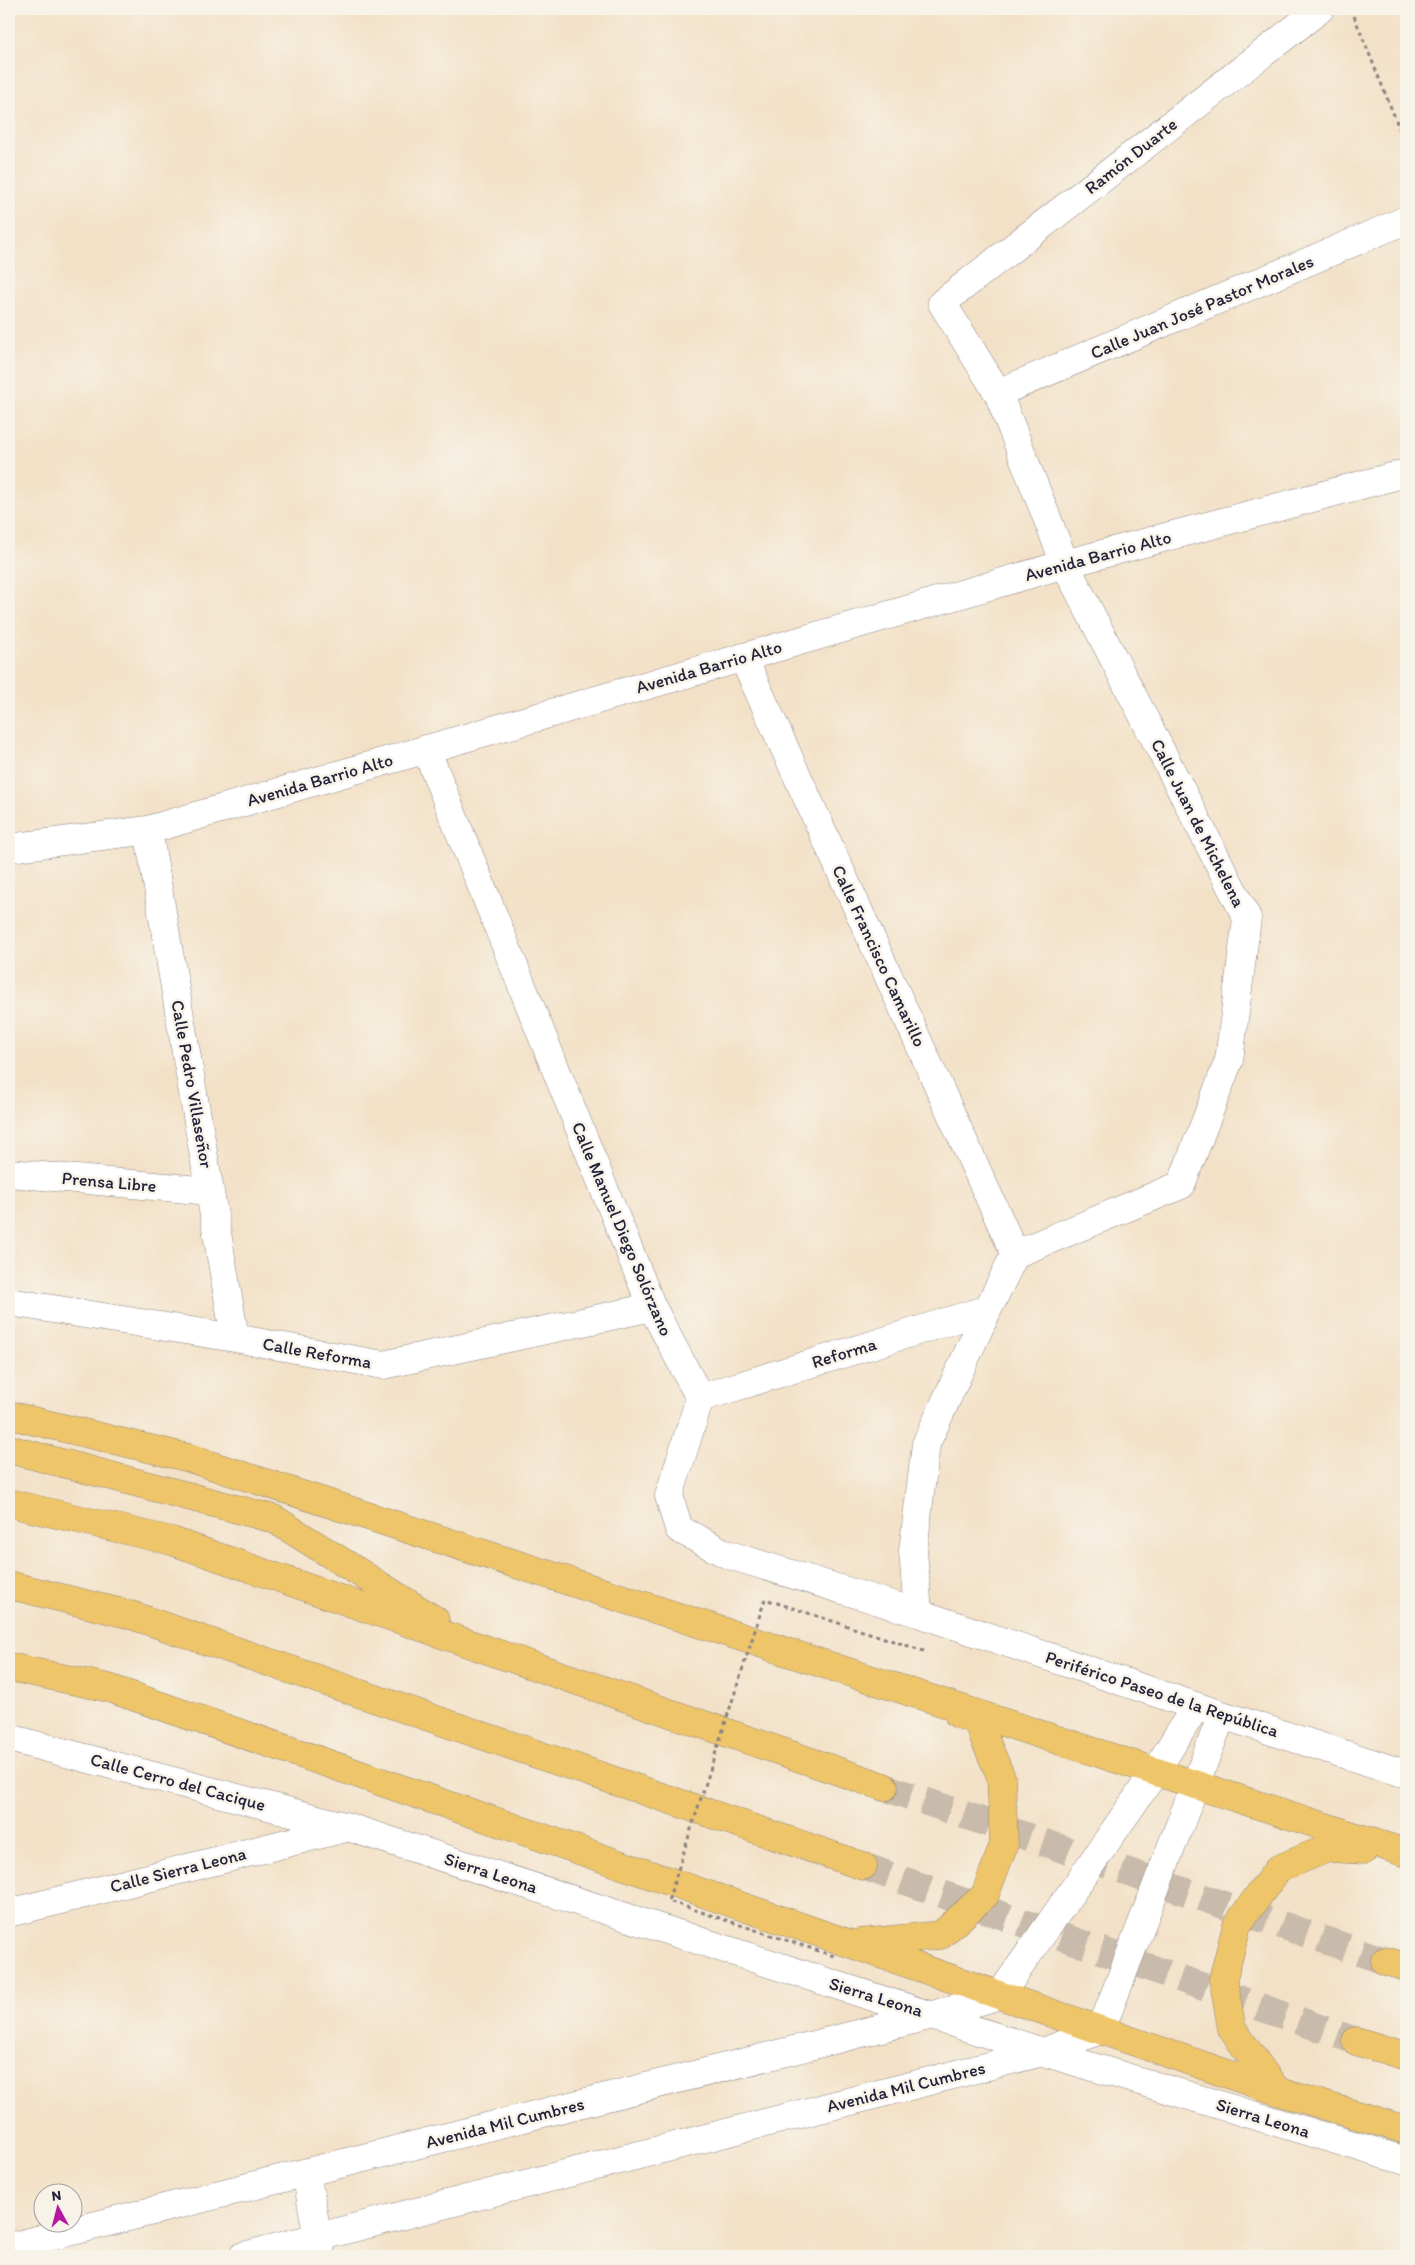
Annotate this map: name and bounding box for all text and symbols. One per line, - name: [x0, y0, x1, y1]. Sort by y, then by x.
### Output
- street label: Ramón Duarte: [1080, 113, 1182, 199]
- street label: Calle Juan José Pastor Morales: [1087, 250, 1317, 364]
- street label: Avenida Barrio Alto: [1022, 526, 1174, 586]
- street label: Avenida Barrio Alto: [633, 636, 785, 698]
- street label: Calle Juan de Michelena: [1146, 735, 1250, 911]
- street label: Avenida Barrio Alto: [244, 749, 396, 811]
- street label: Calle Francisco Camarillo: [827, 862, 931, 1050]
- street label: Calle Pedro Villaseñor: [166, 998, 218, 1170]
- street label: Calle Manuel Diego Solórzano: [567, 1119, 677, 1339]
- street label: Prensa Libre: [61, 1167, 157, 1197]
- street label: Calle Reforma: [261, 1333, 373, 1373]
- street label: Reforma: [809, 1333, 880, 1373]
- street label: Periférico Paseo de la República: [1043, 1646, 1282, 1742]
- street label: Calle Cerro del Cacique: [88, 1748, 268, 1816]
- street label: Calle Sierra Leona: [108, 1842, 249, 1898]
- street label: Sierra Leona: [441, 1848, 541, 1899]
- street label: Sierra Leona: [826, 1972, 926, 2022]
- street label: Avenida Mil Cumbres: [824, 2057, 988, 2117]
- street label: Avenida Mil Cumbres: [423, 2093, 587, 2153]
- street label: Sierra Leona: [1213, 2093, 1313, 2143]
- north arrow: [32, 2182, 82, 2232]
- text: N: [51, 2187, 62, 2205]

